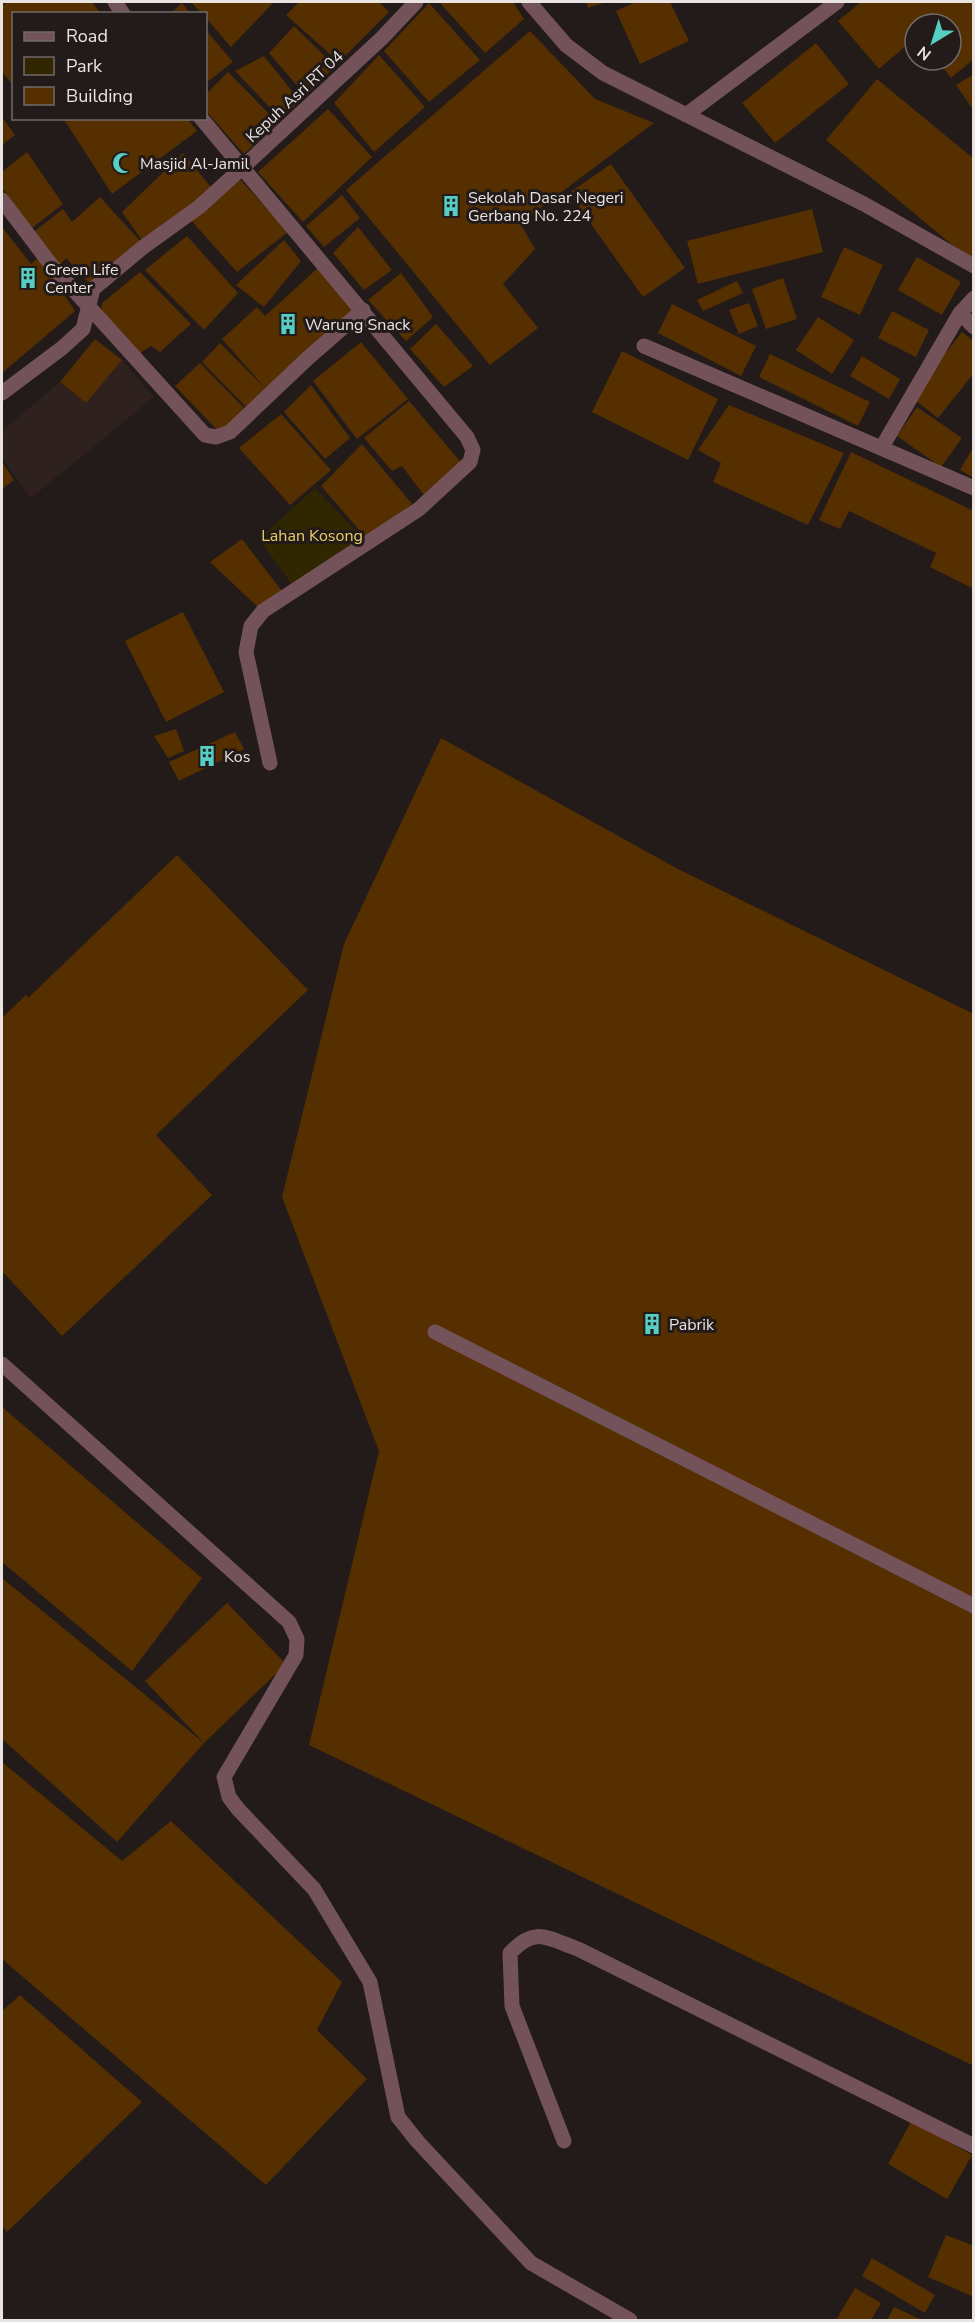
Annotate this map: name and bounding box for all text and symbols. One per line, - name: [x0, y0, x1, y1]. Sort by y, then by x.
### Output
- legend: [12, 12, 207, 120]
- north arrow: [903, 12, 963, 72]
- text: Road: [66, 24, 108, 48]
- text: N: [913, 41, 936, 65]
- street label: Kepuh Asri RT 04: [241, 45, 349, 148]
- text: Park: [66, 54, 103, 78]
- text: Building: [66, 84, 133, 108]
- mosque icon: Masjid Al-Jamil: [111, 151, 135, 175]
- place label: Masjid Al-Jamil: [140, 153, 249, 175]
- place label: Sekolah Dasar Negeri Gerbang No. 224: [468, 187, 624, 227]
- building icon: Sekolah Dasar Negeri Gerbang No. 224: [439, 194, 463, 218]
- place label: Green Life Center: [45, 259, 118, 299]
- building icon: Green Life Center: [16, 266, 40, 290]
- building icon: Warung Snack: [276, 312, 300, 336]
- place label: Warung Snack: [305, 314, 411, 336]
- park label: Lahan Kosong: [261, 525, 363, 547]
- building icon: Kos: [195, 744, 219, 768]
- place label: Kos: [224, 746, 250, 768]
- building icon: Pabrik: [640, 1312, 664, 1336]
- place label: Pabrik: [669, 1314, 715, 1336]

